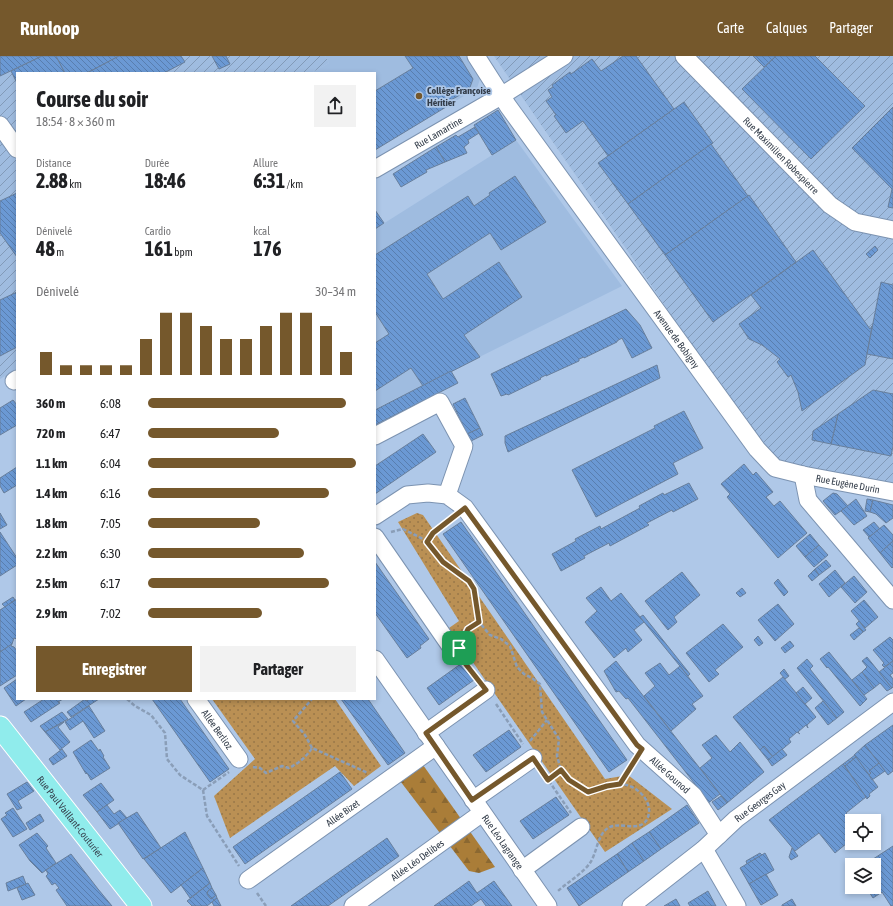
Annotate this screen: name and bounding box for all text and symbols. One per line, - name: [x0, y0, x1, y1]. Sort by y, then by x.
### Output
- text: Runloop: [20, 17, 80, 39]
- text: Carte: [717, 20, 744, 36]
- text: Calques: [766, 20, 807, 36]
- text: Partager: [829, 20, 873, 36]
- button: share: [314, 85, 356, 127]
- place label: Collège Françoise Héritier: [427, 85, 491, 108]
- text: Course du soir: [36, 86, 148, 112]
- marker: Collège Françoise Héritier: [414, 91, 424, 101]
- text: 18:54 · 8 × 360 m: [36, 114, 115, 129]
- street label: Rue Lamartine: [412, 114, 465, 151]
- street label: Rue Maximilien Robespierre: [741, 115, 822, 196]
- text: Distance: [36, 157, 71, 169]
- text: Durée: [145, 157, 169, 169]
- text: Allure: [253, 157, 278, 169]
- text: 2.88: [36, 169, 68, 192]
- text: 18:46: [145, 169, 186, 192]
- text: 6:31: [253, 169, 285, 192]
- text: km: [68, 178, 82, 190]
- text: /km: [285, 178, 303, 190]
- text: Dénivelé: [36, 225, 72, 237]
- text: Cardio: [145, 225, 171, 237]
- text: kcal: [253, 225, 270, 237]
- text: 48: [36, 237, 55, 260]
- text: 161: [145, 237, 173, 260]
- text: 176: [253, 237, 282, 260]
- text: m: [55, 246, 64, 258]
- text: bpm: [173, 246, 193, 258]
- text: Dénivelé: [36, 284, 79, 299]
- text: 30–34 m: [315, 284, 356, 299]
- street label: Avenue de Bobigny: [652, 307, 702, 370]
- text: 360 m: [36, 396, 65, 411]
- text: 6:08: [100, 396, 121, 411]
- text: 720 m: [36, 426, 65, 441]
- text: 6:47: [100, 426, 121, 441]
- text: 1.1 km: [36, 456, 67, 471]
- text: 6:04: [100, 456, 121, 471]
- street label: Rue Eugène Durin: [815, 472, 881, 495]
- text: 1.4 km: [36, 486, 67, 501]
- text: 6:16: [100, 486, 121, 501]
- text: 1.8 km: [36, 516, 67, 531]
- text: 7:05: [100, 516, 121, 531]
- text: 2.2 km: [36, 546, 67, 561]
- text: 6:30: [100, 546, 121, 561]
- text: 2.5 km: [36, 576, 67, 591]
- text: 6:17: [100, 576, 121, 591]
- text: 2.9 km: [36, 606, 67, 621]
- text: 7:02: [100, 606, 121, 621]
- pin: [442, 631, 476, 665]
- icon: arrive: [448, 637, 470, 659]
- button: Enregistrer: [36, 646, 192, 692]
- button: Partager: [200, 646, 356, 692]
- street label: Allée Berlioz: [200, 707, 236, 751]
- street label: Allée Gounod: [648, 754, 693, 795]
- street label: Rue Paul Vaillant-Couturier: [35, 774, 107, 860]
- street label: Rue Georges Gay: [732, 779, 787, 824]
- street label: Allée Bizet: [324, 797, 361, 828]
- street label: Rue Léo Lagrange: [480, 812, 526, 871]
- map controls: [845, 814, 881, 894]
- button: locate: [845, 814, 881, 850]
- street label: Allée Léo Delibes: [388, 837, 446, 883]
- button: layers: [845, 858, 881, 894]

